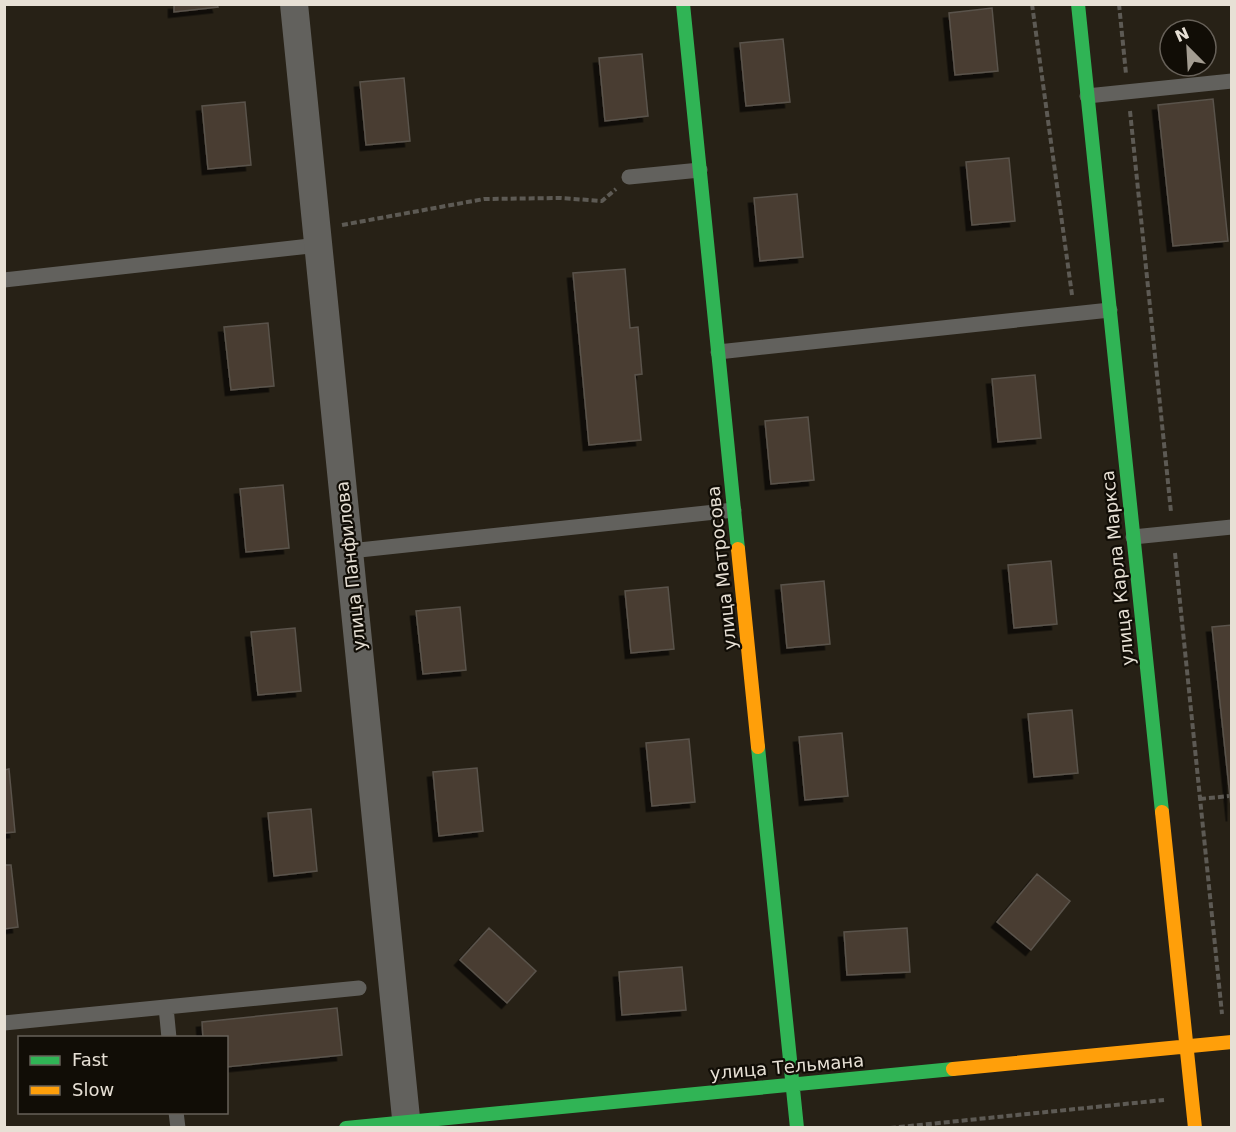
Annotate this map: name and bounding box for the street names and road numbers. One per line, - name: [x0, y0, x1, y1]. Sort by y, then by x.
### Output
- street label: улица Карла Маркса: [1097, 469, 1138, 667]
- street label: улица Панфилова: [331, 480, 370, 652]
- street label: улица Матросова: [702, 485, 741, 651]
- street label: улица Тельмана: [709, 1049, 865, 1084]

